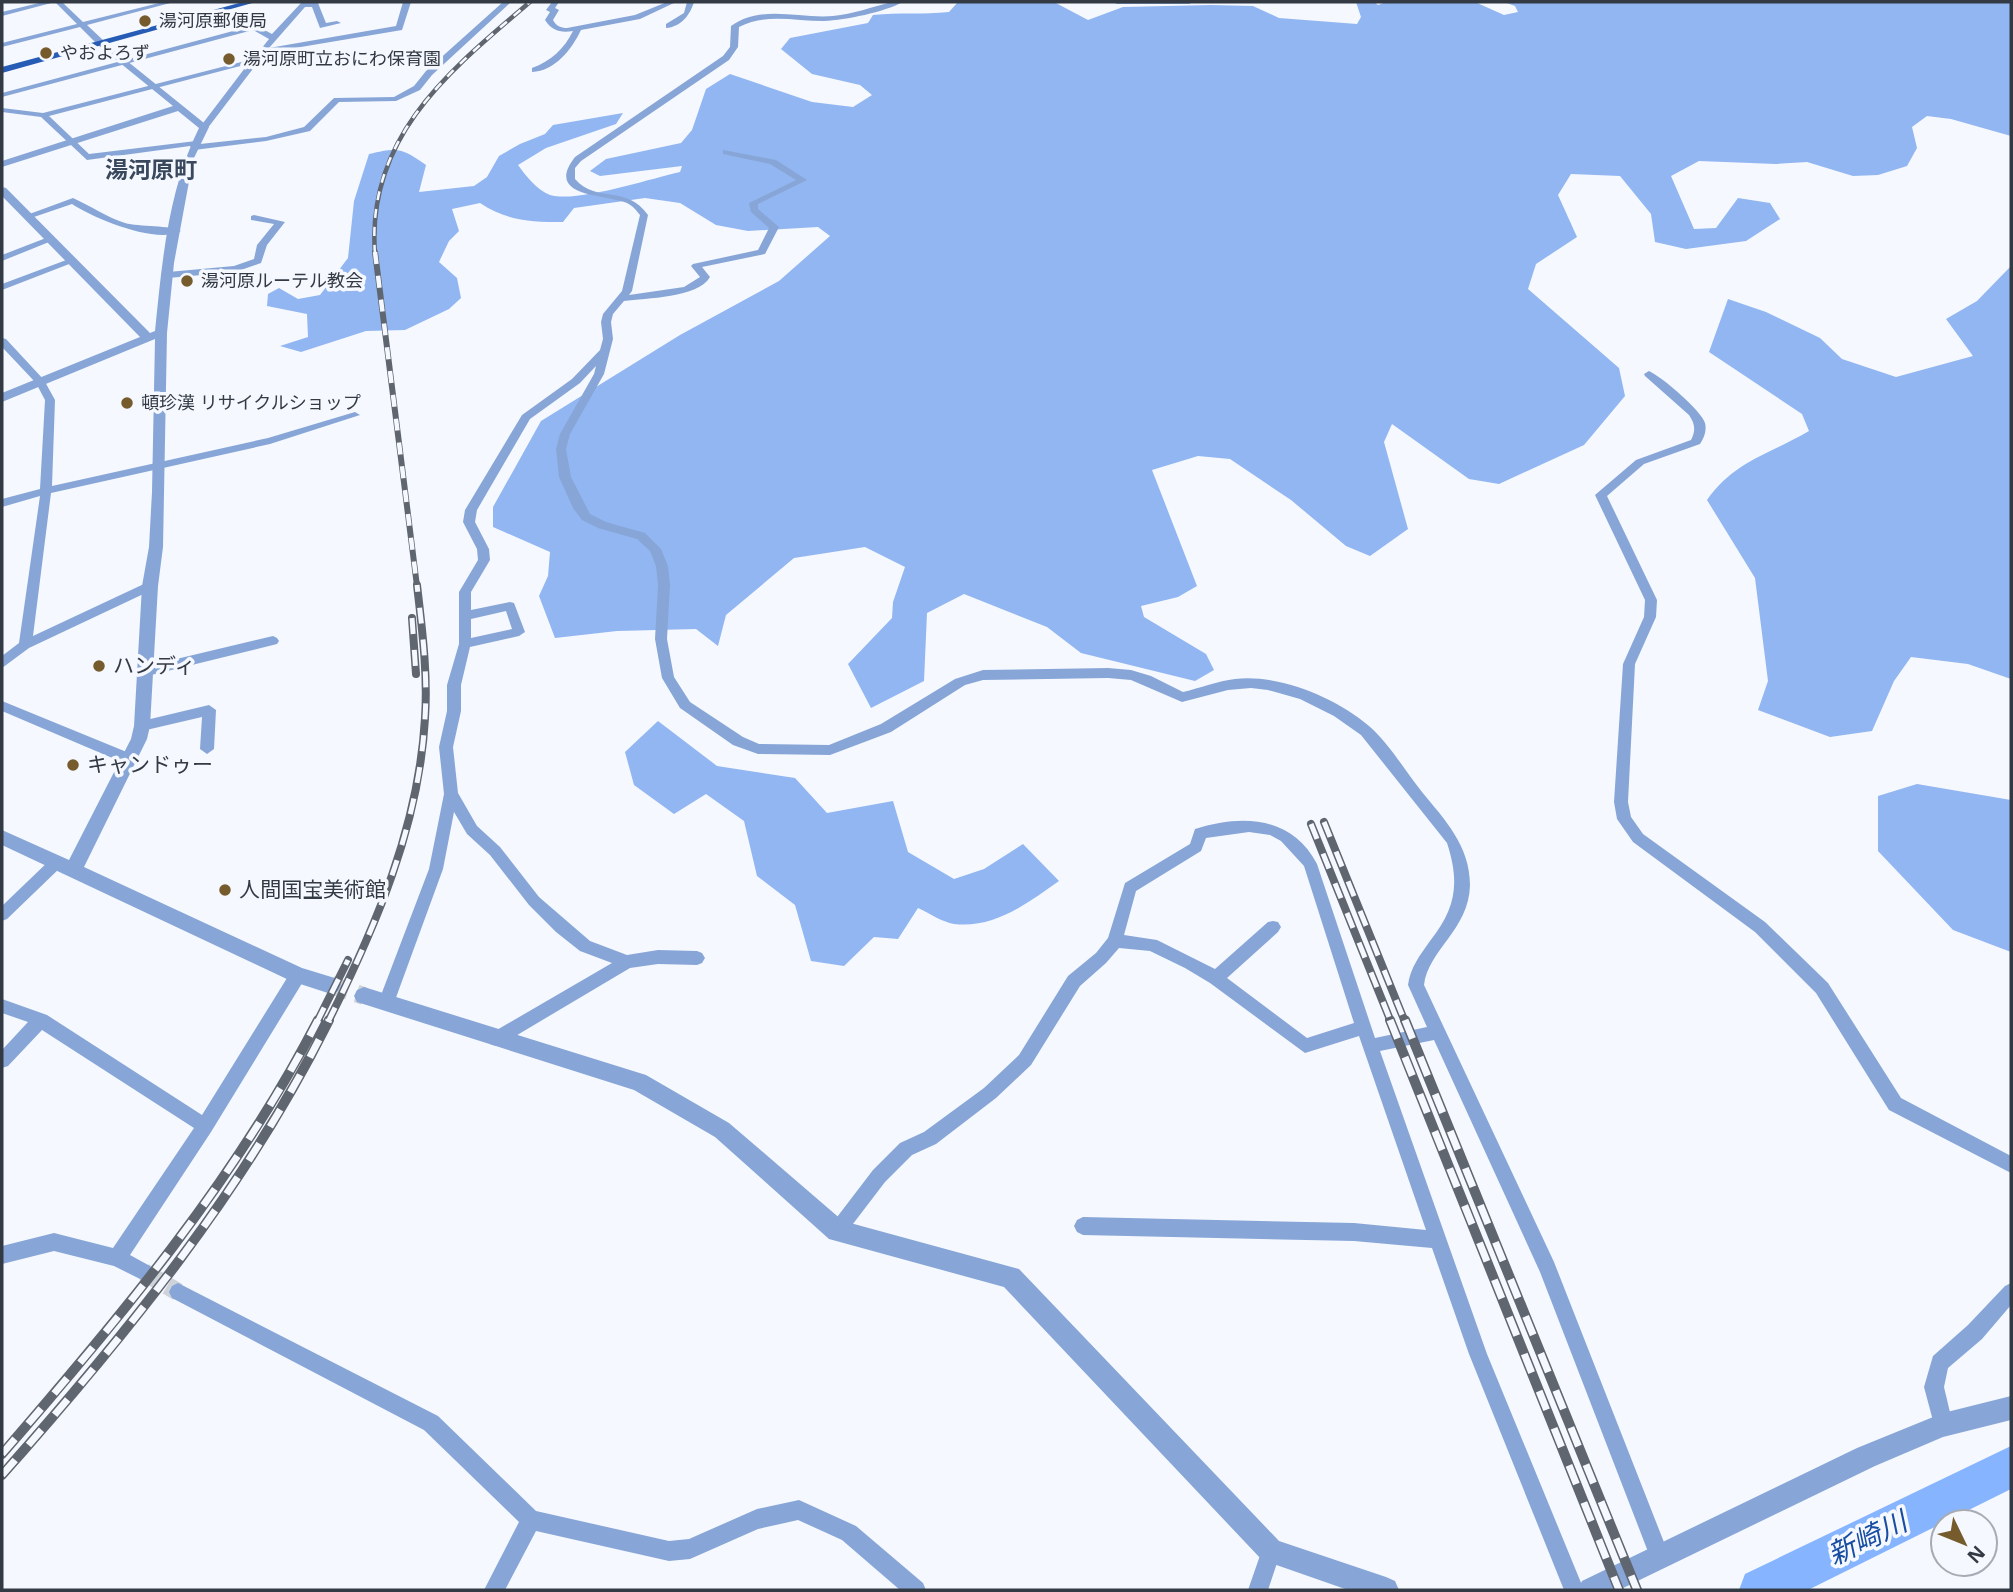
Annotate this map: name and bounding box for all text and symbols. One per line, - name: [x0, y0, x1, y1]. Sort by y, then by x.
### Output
- place label: 湯河原郵便局: [159, 8, 267, 32]
- marker: 湯河原郵便局: [137, 13, 153, 29]
- place label: やおよろず: [60, 40, 150, 64]
- marker: やおよろず: [38, 45, 54, 61]
- place label: 湯河原町立おにわ保育園: [243, 46, 441, 70]
- marker: 湯河原町立おにわ保育園: [221, 51, 237, 67]
- district label: 湯河原町: [105, 153, 197, 185]
- place label: 湯河原ルーテル教会: [201, 268, 363, 292]
- marker: 湯河原ルーテル教会: [179, 273, 195, 289]
- place label: 頓珍漢 リサイクルショップ: [141, 390, 361, 414]
- marker: 頓珍漢 リサイクルショップ: [119, 395, 135, 411]
- place label: ハンディ: [113, 651, 196, 679]
- marker: ハンディ: [91, 658, 107, 674]
- place label: キャンドゥー: [87, 750, 213, 778]
- marker: キャンドゥー: [65, 757, 81, 773]
- place label: 人間国宝美術館: [239, 875, 386, 903]
- marker: 人間国宝美術館: [217, 882, 233, 898]
- water label: 新崎川: [1820, 1500, 1915, 1573]
- north arrow: [1929, 1508, 1999, 1578]
- text: N: [1962, 1540, 1991, 1569]

